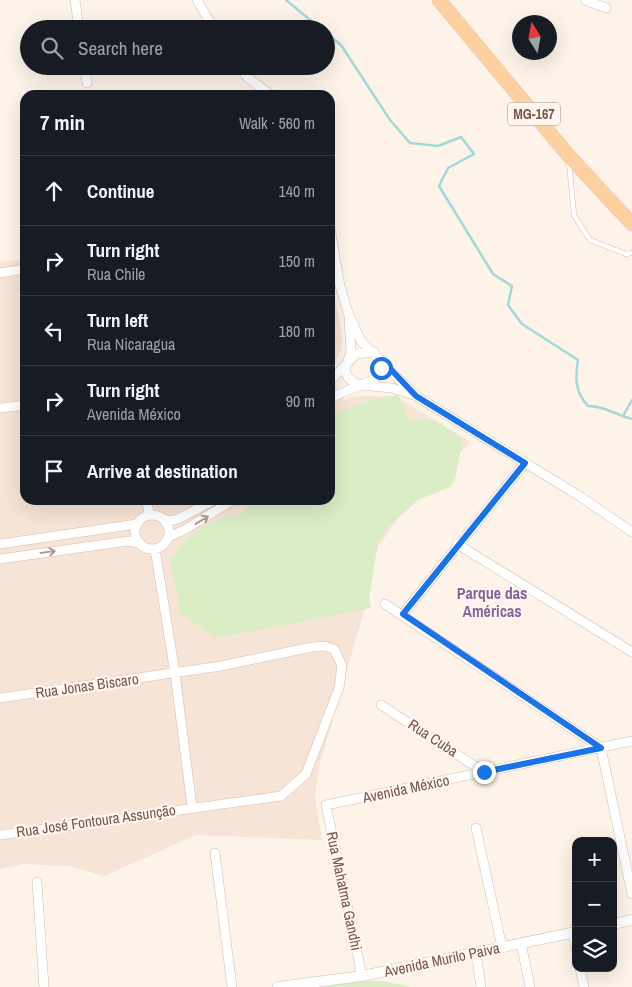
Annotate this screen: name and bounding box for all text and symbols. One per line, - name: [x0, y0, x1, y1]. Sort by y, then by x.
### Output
- north arrow: [512, 15, 557, 60]
- search box: [20, 20, 335, 75]
- icon: search: [38, 34, 66, 62]
- text: Search here: [78, 35, 163, 61]
- road number: MG-167: [508, 102, 560, 126]
- text: 7 min: [40, 108, 85, 137]
- text: Walk · 560 m: [239, 112, 315, 134]
- icon: ahead: [40, 177, 68, 205]
- text: Continue: [87, 178, 155, 204]
- text: 140 m: [279, 180, 315, 202]
- text: Turn right: [87, 237, 159, 263]
- icon: right: [40, 247, 68, 275]
- text: 150 m: [279, 250, 315, 272]
- text: Rua Chile: [87, 263, 145, 285]
- text: Turn left: [87, 307, 148, 333]
- icon: left: [40, 317, 68, 345]
- text: 180 m: [279, 320, 315, 342]
- text: Rua Nicaragua: [87, 333, 175, 355]
- route start: [370, 357, 393, 380]
- text: Turn right: [87, 377, 159, 403]
- icon: right: [40, 387, 68, 415]
- text: 90 m: [286, 390, 315, 412]
- text: Avenida México: [87, 403, 181, 425]
- icon: arrive: [40, 457, 68, 485]
- text: Arrive at destination: [87, 458, 238, 484]
- one-way arrow: [194, 514, 208, 524]
- one-way arrow: [40, 547, 56, 557]
- district label: Parque das Américas: [457, 582, 527, 622]
- street label: Rua Jonas Biscaro: [34, 668, 140, 703]
- street label: Rua Cuba: [404, 714, 462, 762]
- route end: [473, 761, 496, 784]
- street label: Avenida México: [360, 769, 451, 808]
- street label: Rua José Fontoura Assunção: [15, 799, 177, 842]
- street label: Rua Mahatma Gandhi: [322, 830, 367, 952]
- map controls: [572, 837, 617, 972]
- button: +: [572, 837, 617, 882]
- button: −: [572, 882, 617, 927]
- button: layers: [572, 927, 617, 972]
- street label: Avenida Murilo Paiva: [381, 937, 502, 982]

